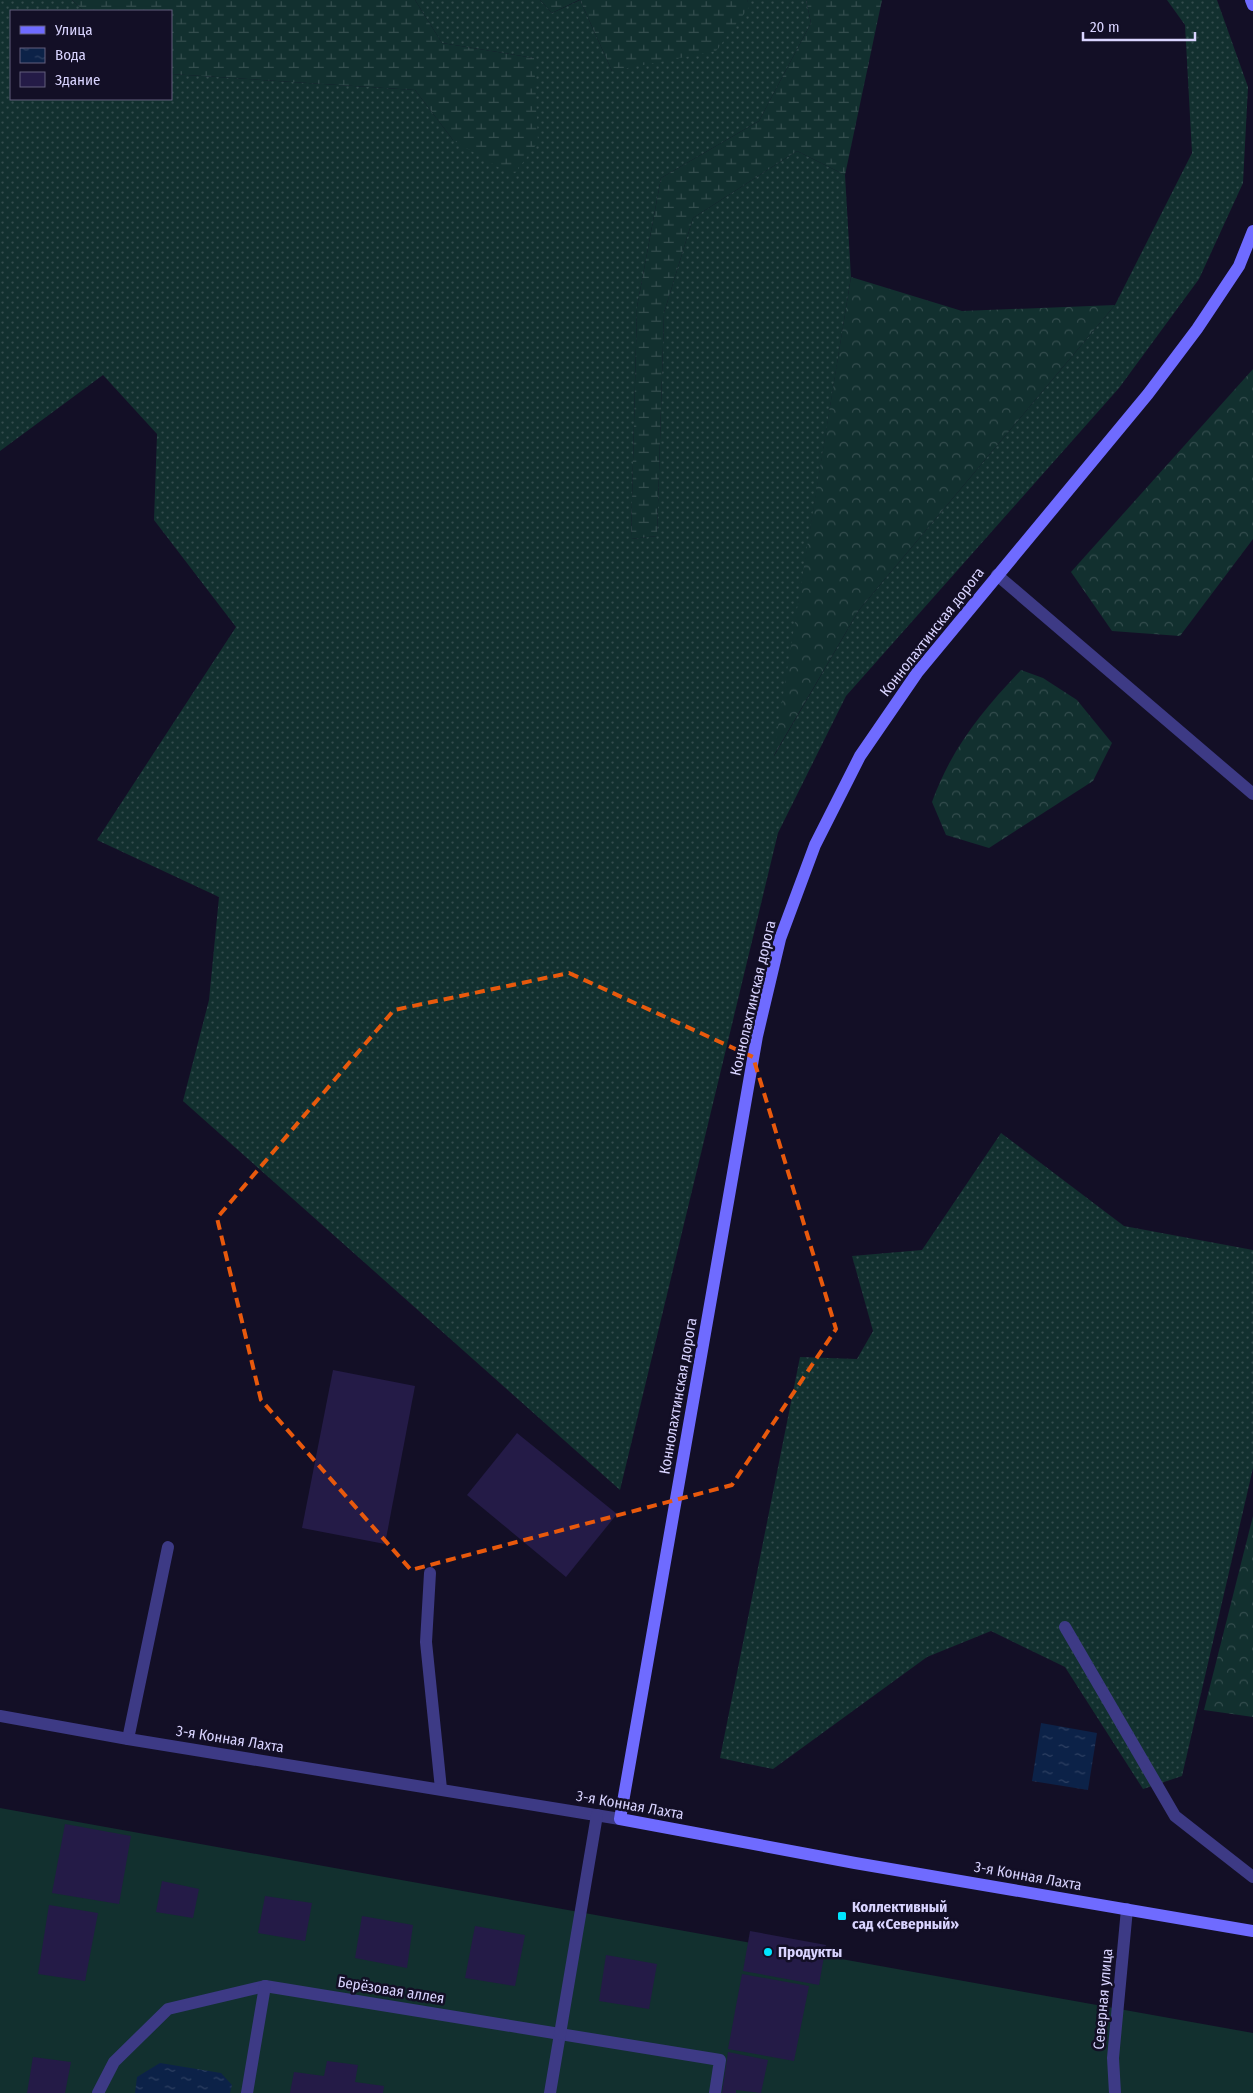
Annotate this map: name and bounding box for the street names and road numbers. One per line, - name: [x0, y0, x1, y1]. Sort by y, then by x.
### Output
- street label: Коннолахтинская дорога: [876, 564, 988, 700]
- street label: Коннолахтинская дорога: [726, 919, 780, 1077]
- street label: Коннолахтинская дорога: [655, 1316, 701, 1476]
- street label: 3-я Конная Лахта: [175, 1722, 285, 1756]
- street label: 3-я Конная Лахта: [575, 1787, 685, 1823]
- street label: 3-я Конная Лахта: [973, 1858, 1083, 1894]
- street label: Северная улица: [1090, 1948, 1116, 2050]
- street label: Берёзовая аллея: [336, 1973, 446, 2007]

